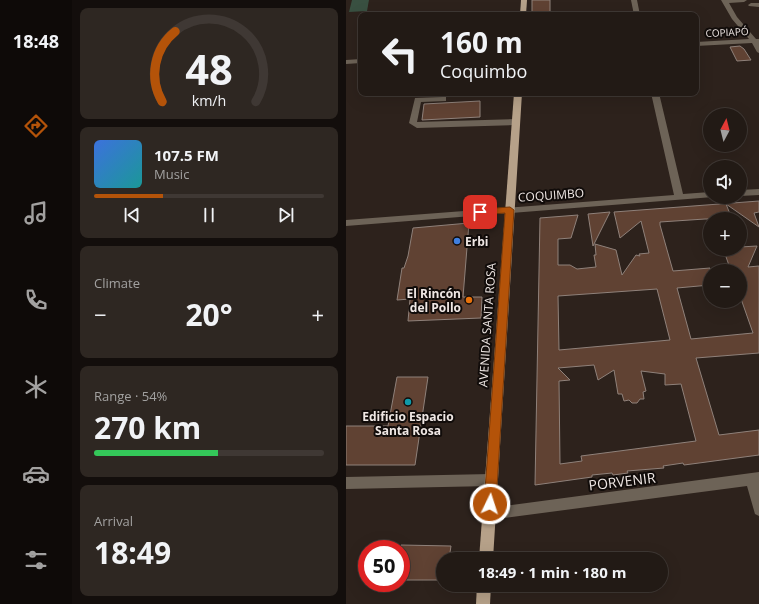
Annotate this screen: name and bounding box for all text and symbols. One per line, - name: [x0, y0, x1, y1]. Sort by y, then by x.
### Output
- text: 160 m: [440, 23, 523, 61]
- street label: COPIAPÓ: [705, 24, 749, 40]
- icon: left: [374, 28, 426, 80]
- text: 18:48: [13, 29, 59, 53]
- text: 48: [185, 40, 233, 96]
- text: Coquimbo: [440, 59, 527, 83]
- text: km/h: [192, 90, 226, 109]
- north arrow: [703, 108, 747, 152]
- map controls: [703, 108, 747, 308]
- icon: directions: [22, 112, 50, 140]
- text: 107.5 FM: [154, 145, 219, 165]
- button: sound: [703, 160, 747, 204]
- text: Music: [154, 165, 189, 183]
- street label: COQUIMBO: [517, 184, 585, 206]
- pin: [463, 195, 497, 229]
- icon: music: [22, 199, 50, 227]
- icon: arrive: [469, 201, 491, 223]
- icon: previous: [121, 204, 143, 226]
- icon: pause: [198, 204, 220, 226]
- icon: next: [275, 204, 297, 226]
- button: +: [703, 212, 747, 256]
- place label: Erbi: [465, 233, 488, 250]
- marker: Erbi: [452, 236, 462, 246]
- street label: AVENIDA SANTA ROSA: [474, 262, 500, 388]
- button: −: [703, 264, 747, 308]
- text: Climate: [94, 274, 140, 292]
- place label: El Rincón del Pollo: [407, 285, 461, 316]
- icon: phone: [22, 286, 50, 314]
- text: 20°: [185, 294, 233, 335]
- marker: El Rincón del Pollo: [464, 295, 474, 305]
- text: −: [94, 299, 107, 329]
- text: +: [311, 299, 324, 329]
- icon: climate: [22, 373, 50, 401]
- text: Range · 54%: [94, 387, 167, 405]
- marker: Edificio Espacio Santa Rosa: [403, 397, 413, 407]
- text: 270 km: [94, 407, 201, 448]
- place label: Edificio Espacio Santa Rosa: [362, 408, 454, 439]
- icon: car: [22, 460, 50, 488]
- street label: PORVENIR: [588, 467, 657, 495]
- position arrow: [469, 483, 511, 525]
- text: Arrival: [94, 512, 133, 530]
- text: 18:49: [94, 532, 171, 573]
- speed limit sign: 50: [358, 540, 410, 592]
- icon: filters: [22, 546, 50, 574]
- text: 18:49 · 1 min · 180 m: [478, 562, 626, 582]

